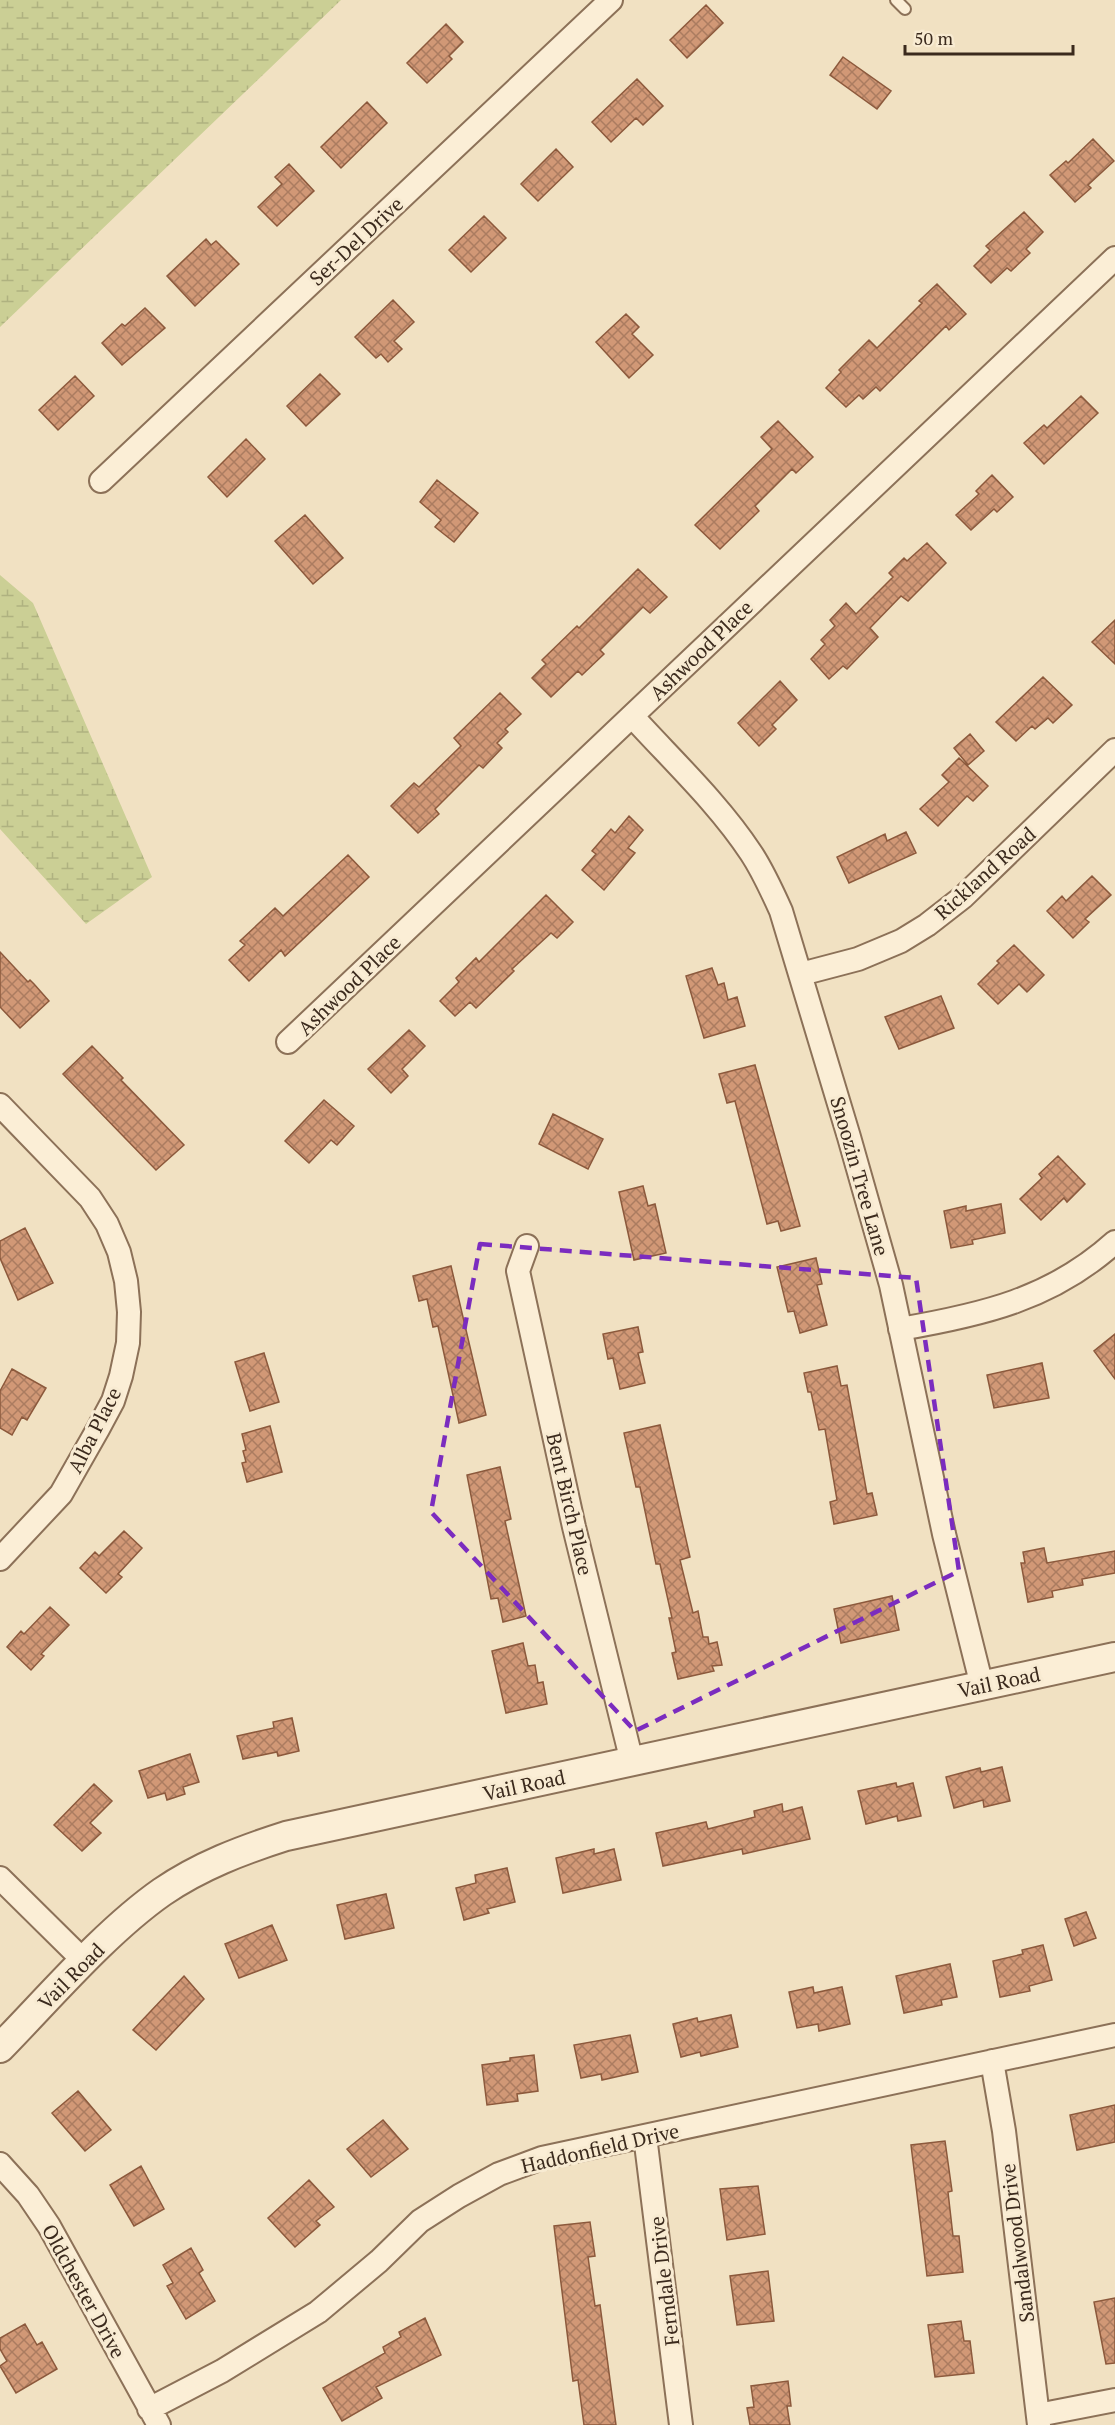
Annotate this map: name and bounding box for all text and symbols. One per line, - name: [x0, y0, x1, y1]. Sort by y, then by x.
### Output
- scale bar: [905, 18, 1073, 56]
- text: 50 m: [914, 26, 954, 50]
- street label: Ser-Del Drive: [303, 191, 409, 291]
- street label: Ashwood Place: [644, 594, 758, 706]
- street label: Rickland Road: [929, 820, 1041, 926]
- street label: Ashwood Place: [292, 929, 406, 1041]
- street label: Snoozin Tree Lane: [824, 1093, 896, 1259]
- street label: Alba Place: [61, 1383, 127, 1477]
- street label: Bent Birch Place: [540, 1430, 600, 1578]
- street label: Vail Road: [955, 1660, 1043, 1704]
- street label: Vail Road: [480, 1763, 568, 1807]
- street label: Vail Road: [32, 1937, 110, 2015]
- street label: Haddonfield Drive: [518, 2117, 682, 2179]
- street label: Sandalwood Drive: [994, 2162, 1040, 2324]
- street label: Ferndale Drive: [643, 2215, 685, 2347]
- street label: Oldchester Drive: [36, 2219, 132, 2363]

